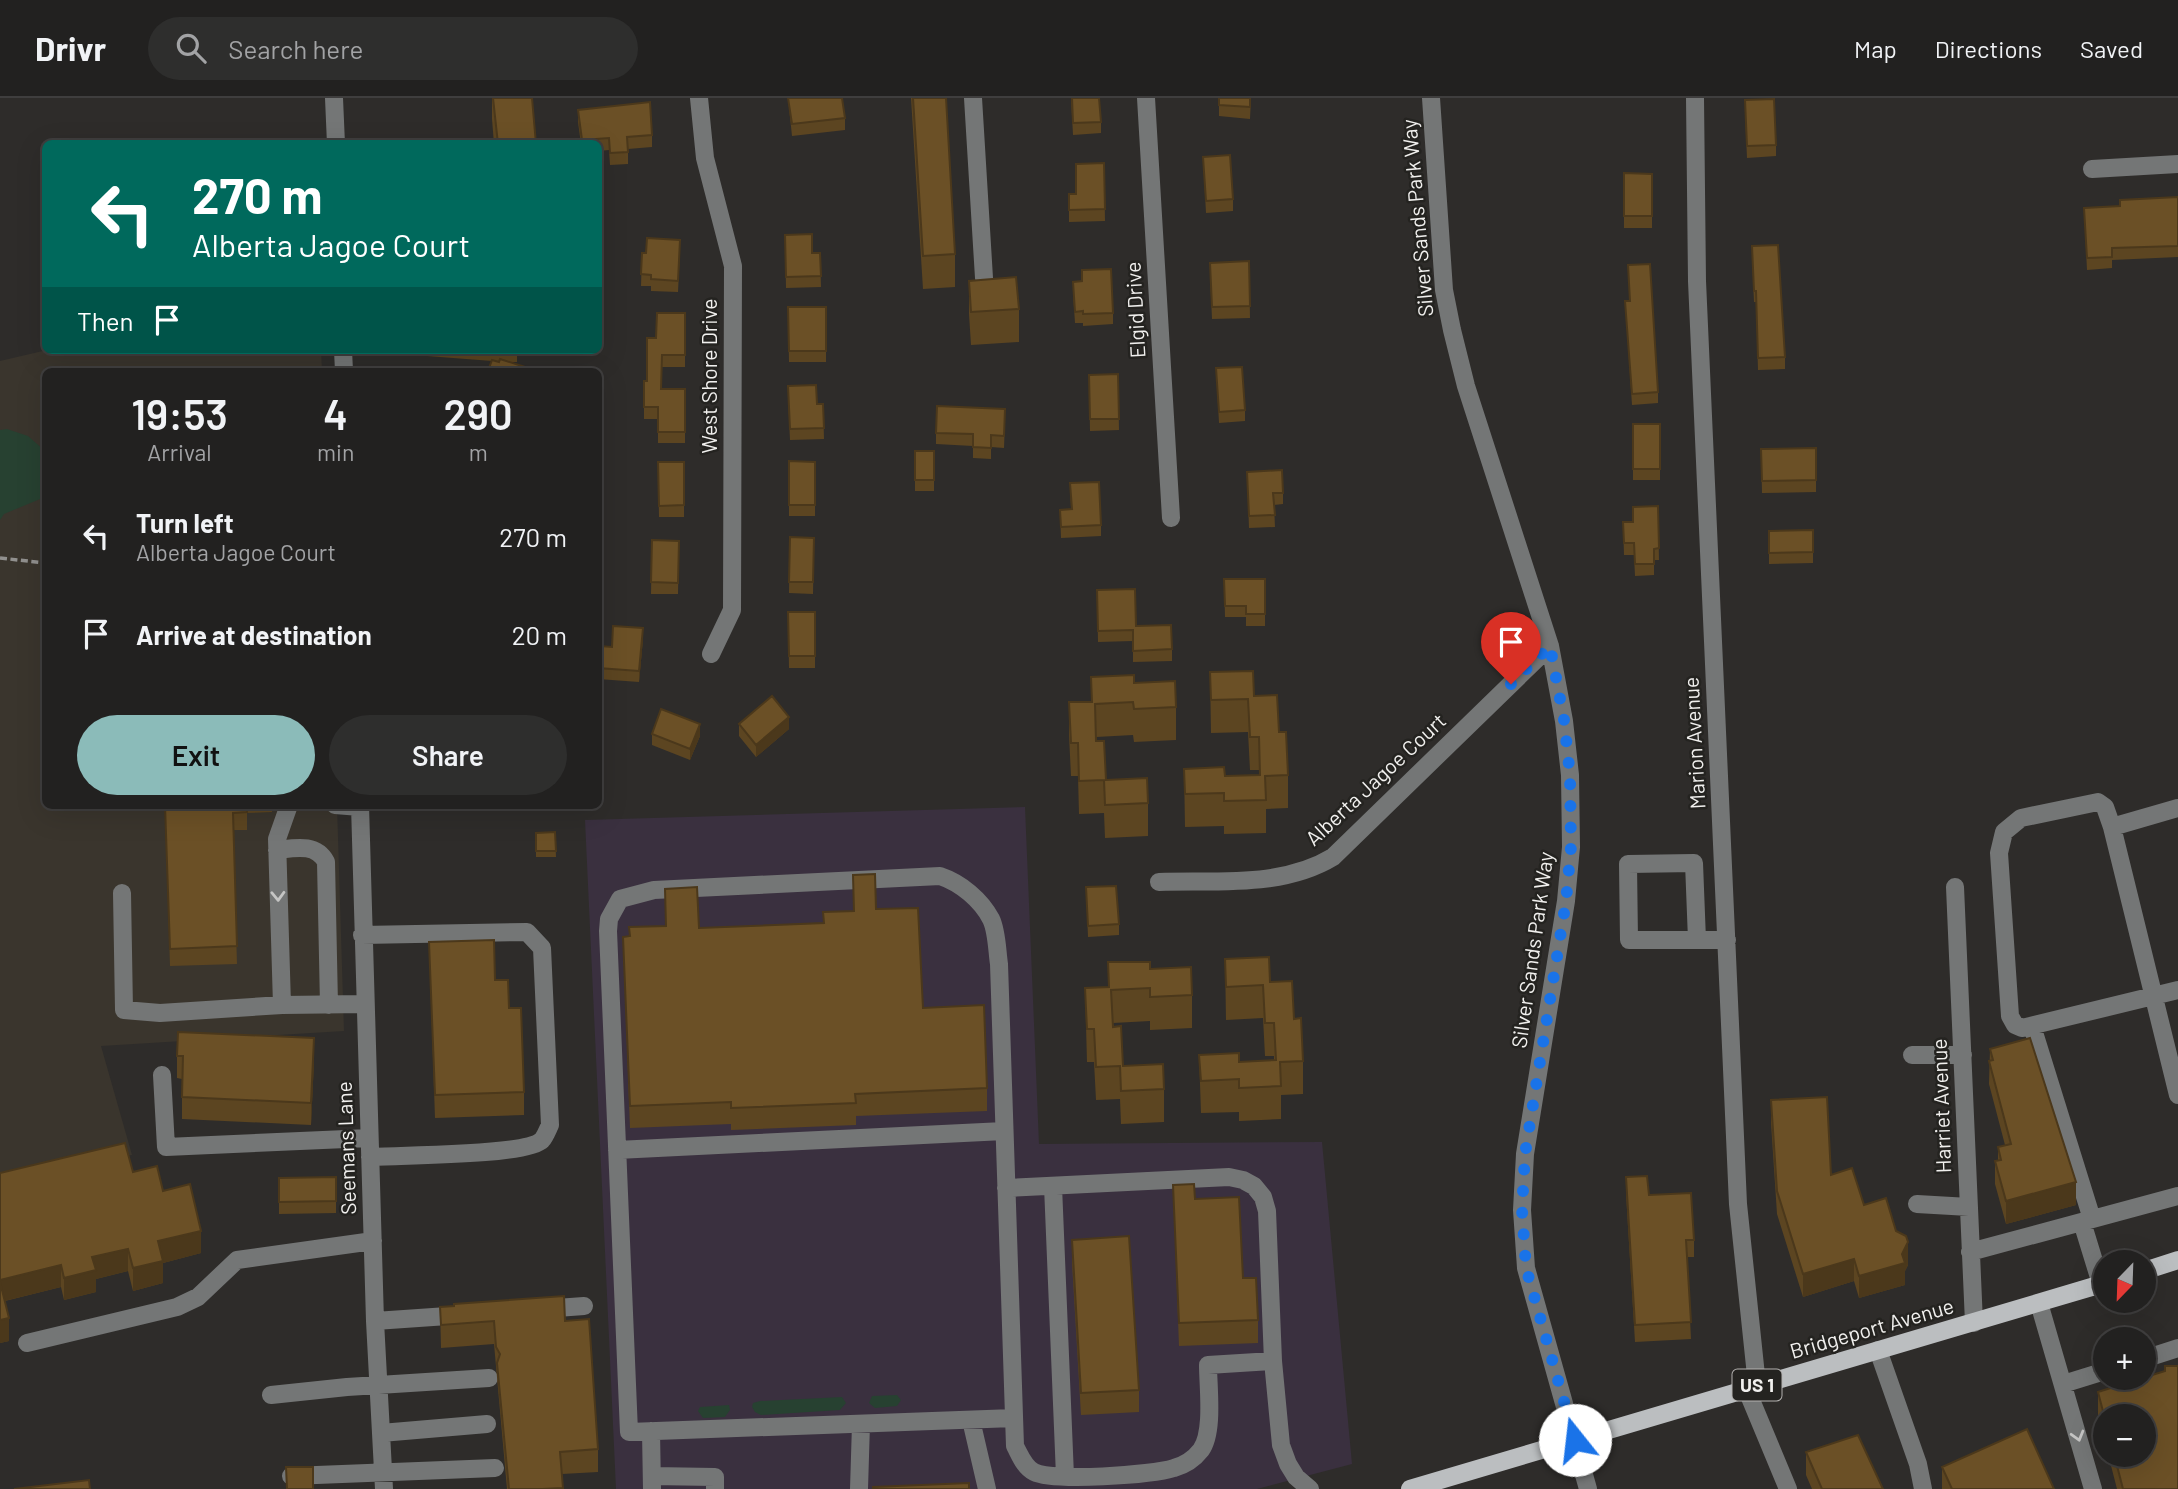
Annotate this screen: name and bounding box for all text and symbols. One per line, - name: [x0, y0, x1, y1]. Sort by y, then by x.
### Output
- search box: [148, 17, 638, 80]
- text: Drivr: [35, 28, 106, 68]
- icon: search: [172, 29, 210, 67]
- text: Search here: [228, 33, 363, 64]
- text: Map: [1854, 34, 1897, 63]
- text: Directions: [1935, 34, 2042, 63]
- text: Saved: [2080, 34, 2143, 63]
- street label: Silver Sands Park Way: [1395, 118, 1438, 318]
- text: 270 m: [192, 165, 322, 224]
- icon: left: [77, 168, 168, 259]
- text: Alberta Jagoe Court: [192, 225, 470, 263]
- street label: Elgid Drive: [1119, 261, 1150, 359]
- street label: West Shore Drive: [696, 299, 721, 453]
- icon: arrive: [148, 301, 186, 339]
- text: Then: [77, 305, 134, 336]
- text: 19:53: [131, 388, 228, 438]
- text: 4: [323, 388, 348, 438]
- text: 290: [444, 388, 513, 438]
- text: Arrival: [147, 438, 212, 466]
- text: min: [317, 438, 354, 466]
- text: m: [469, 438, 488, 466]
- text: Turn left: [136, 507, 234, 538]
- icon: left: [77, 517, 115, 555]
- text: 270 m: [499, 521, 567, 552]
- text: Alberta Jagoe Court: [136, 538, 336, 566]
- pin: [1481, 612, 1541, 684]
- icon: arrive: [77, 615, 115, 653]
- text: Arrive at destination: [136, 619, 372, 650]
- text: 20 m: [512, 619, 567, 650]
- icon: arrive: [1492, 623, 1530, 661]
- street label: Marion Avenue: [1678, 676, 1709, 810]
- street label: Alberta Jagoe Court: [1300, 708, 1450, 850]
- button: Exit: [77, 715, 315, 795]
- button: Share: [329, 715, 567, 795]
- street label: Silver Sands Park Way: [1505, 850, 1558, 1050]
- one-way arrow: [271, 890, 286, 901]
- street label: Harriet Avenue: [1926, 1038, 1955, 1174]
- street label: Seemans Lane: [331, 1081, 360, 1215]
- north arrow: [2093, 1250, 2156, 1312]
- map controls: [2093, 1250, 2156, 1467]
- street label: Bridgeport Avenue: [1787, 1292, 1956, 1363]
- button: +: [2093, 1327, 2156, 1390]
- road number: US 1: [1732, 1370, 1782, 1400]
- position arrow: [1538, 1403, 1612, 1477]
- button: −: [2093, 1404, 2156, 1467]
- one-way arrow: [2070, 1430, 2084, 1442]

